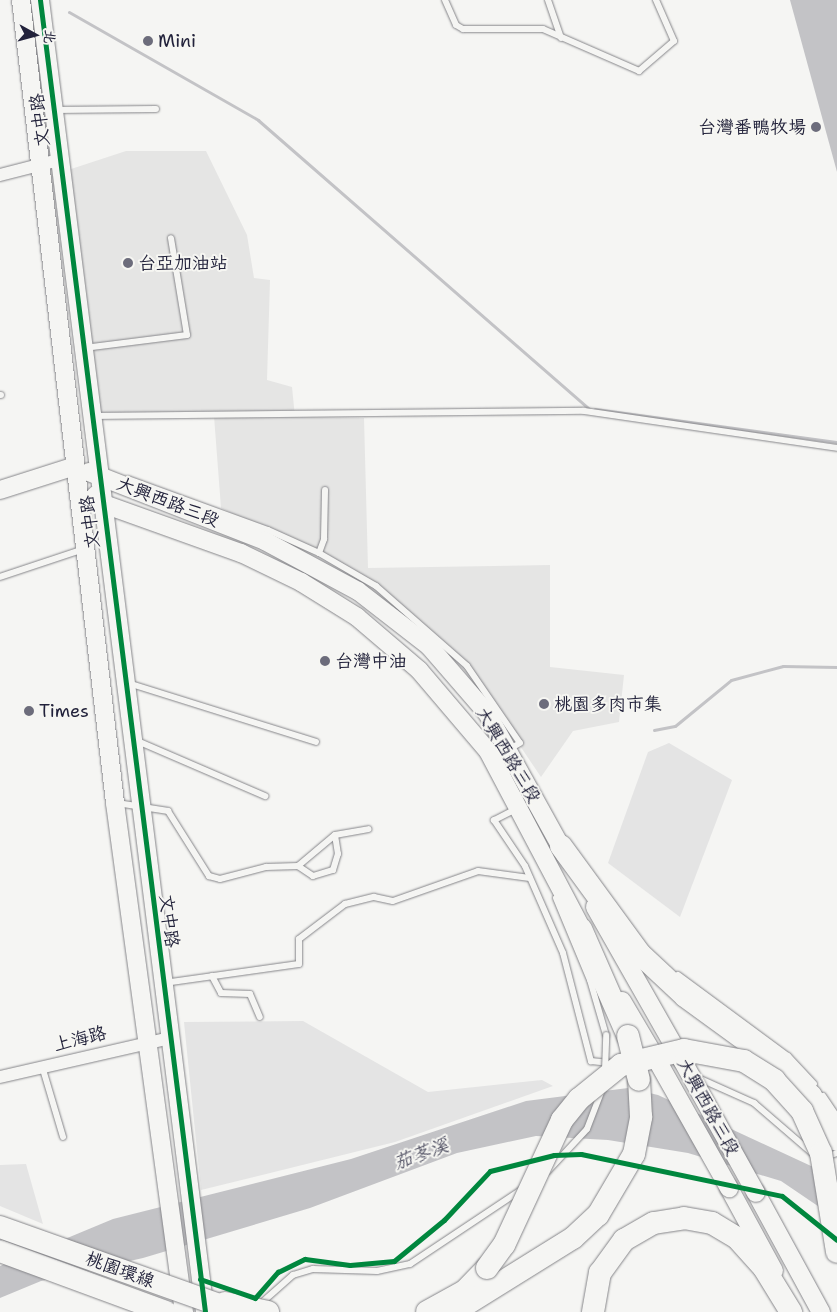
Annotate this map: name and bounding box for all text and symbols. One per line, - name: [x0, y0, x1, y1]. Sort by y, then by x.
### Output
- north arrow: [10, 10, 60, 60]
- text: 北: [40, 29, 60, 45]
- place label: Mini: [158, 30, 196, 52]
- marker: Mini: [142, 35, 154, 47]
- street label: 文中路: [26, 92, 54, 148]
- place label: 台灣番鴨牧場: [698, 116, 806, 138]
- marker: 台灣番鴨牧場: [810, 121, 822, 133]
- place label: 台亞加油站: [138, 252, 228, 274]
- marker: 台亞加油站: [122, 257, 134, 269]
- street label: 大興西路三段: [114, 473, 222, 531]
- street label: 文中路: [76, 494, 104, 550]
- place label: 台灣中油: [335, 650, 407, 672]
- marker: 台灣中油: [319, 655, 331, 667]
- place label: 桃園多肉市集: [554, 693, 662, 715]
- marker: 桃園多肉市集: [538, 698, 550, 710]
- place label: Times: [39, 700, 89, 722]
- street label: 大興西路三段: [471, 703, 545, 807]
- marker: Times: [23, 705, 35, 717]
- street label: 文中路: [155, 893, 183, 949]
- street label: 上海路: [51, 1022, 109, 1056]
- street label: 大興西路三段: [672, 1055, 744, 1159]
- water label: 茄苳溪: [390, 1134, 452, 1174]
- street label: 桃園環線: [82, 1248, 158, 1292]

